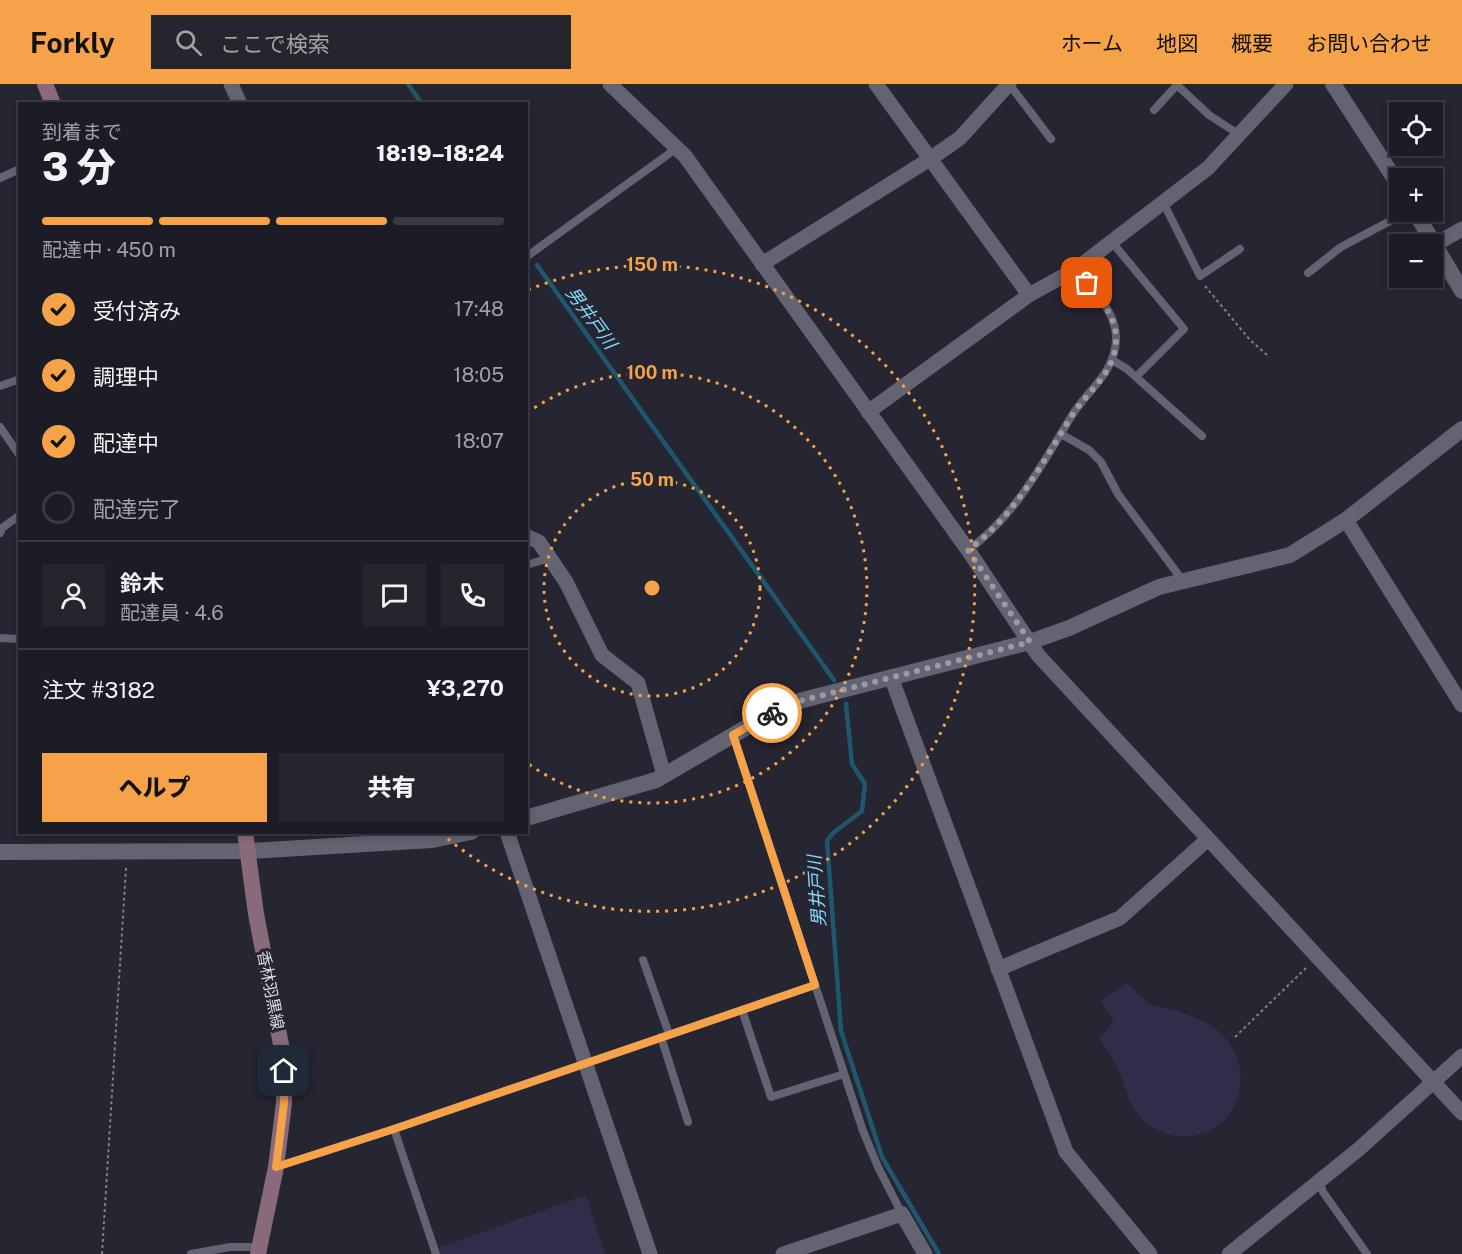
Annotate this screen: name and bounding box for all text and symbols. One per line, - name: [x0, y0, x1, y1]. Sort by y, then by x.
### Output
- search box: [151, 15, 571, 69]
- text: Forkly: [30, 26, 115, 59]
- icon: search: [172, 26, 205, 59]
- text: ここで検索: [220, 31, 330, 57]
- text: ホーム: [1061, 31, 1123, 56]
- text: 地図: [1156, 31, 1198, 56]
- text: 概要: [1231, 31, 1273, 56]
- text: お問い合わせ: [1306, 31, 1432, 56]
- map controls: [1389, 102, 1443, 288]
- button: locate: [1389, 102, 1443, 156]
- text: 到着まで: [42, 120, 122, 144]
- text: 18:19–18:24: [376, 140, 504, 166]
- text: 3 分: [42, 144, 116, 190]
- button: +: [1389, 168, 1443, 222]
- button: −: [1389, 234, 1443, 288]
- text: 配達中 · 450 m: [42, 238, 176, 262]
- text: 150 m: [626, 254, 678, 275]
- pin: [1061, 257, 1112, 308]
- icon: bag: [1070, 266, 1103, 299]
- water label: 男井戸川: [562, 282, 622, 355]
- icon: check: [42, 293, 75, 326]
- text: 17:48: [454, 297, 504, 321]
- text: 受付済み: [93, 298, 181, 324]
- icon: check: [42, 359, 75, 392]
- text: 100 m: [626, 362, 678, 383]
- text: 18:05: [453, 363, 504, 387]
- text: 調理中: [93, 364, 159, 390]
- icon: check: [42, 425, 75, 458]
- text: 18:07: [455, 429, 504, 453]
- text: 配達中: [93, 430, 159, 456]
- text: 50 m: [630, 469, 674, 490]
- text: 配達完了: [93, 496, 181, 522]
- button: person: [42, 564, 105, 627]
- button: chat: [363, 564, 426, 627]
- button: phone: [441, 564, 504, 627]
- text: 鈴木: [120, 570, 164, 596]
- centre of rings: [642, 578, 662, 598]
- text: 配達員 · 4.6: [120, 601, 224, 625]
- text: ¥3,270: [427, 675, 504, 701]
- text: 注文 #3182: [42, 677, 155, 703]
- courier: [742, 683, 802, 743]
- icon: bike: [756, 697, 789, 730]
- button: ヘルプ: [42, 753, 267, 822]
- button: 共有: [279, 753, 504, 822]
- water label: 男井戸川: [803, 852, 829, 928]
- street label: 香林羽黒線: [254, 949, 287, 1031]
- pin: [258, 1045, 309, 1096]
- icon: home: [267, 1054, 300, 1087]

